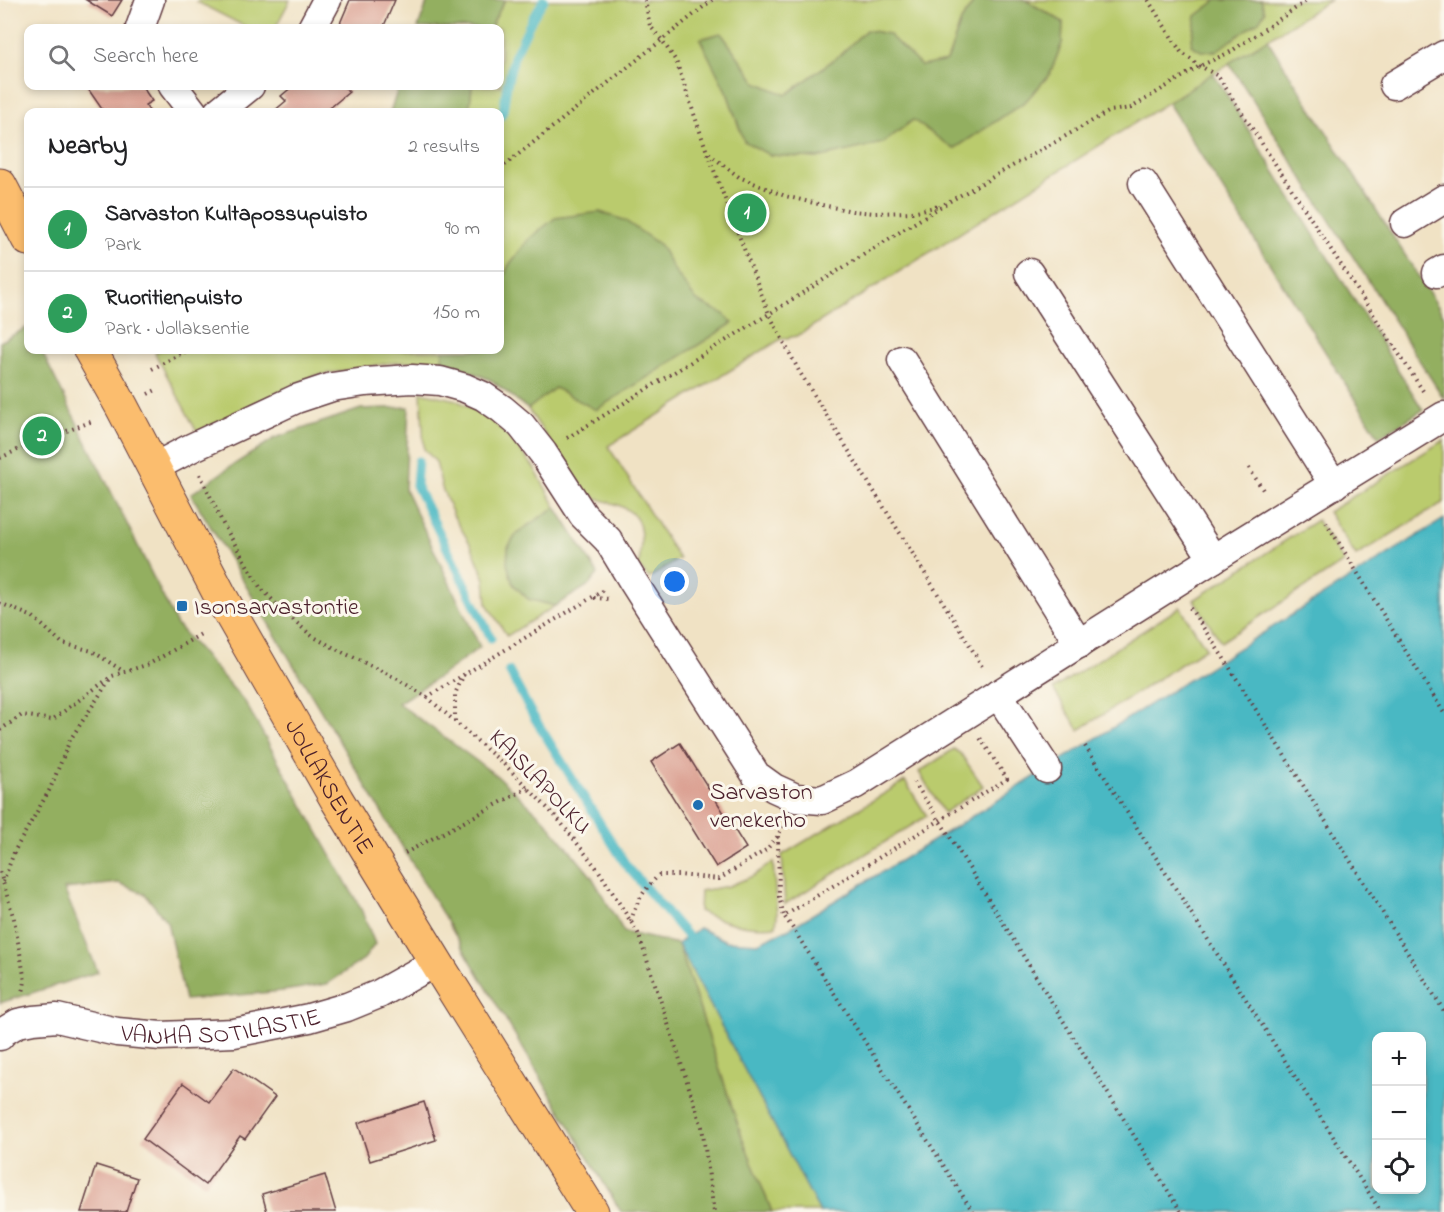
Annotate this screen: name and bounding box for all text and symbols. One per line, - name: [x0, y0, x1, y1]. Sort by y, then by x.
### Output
- search box: [24, 24, 504, 90]
- icon: search: [45, 41, 78, 74]
- text: Search here: [93, 41, 198, 73]
- text: Nearby: [48, 128, 127, 166]
- text: 2 results: [408, 133, 480, 162]
- pin: 1: [728, 190, 766, 236]
- text: Sarvaston Kultapossupuisto: [105, 199, 368, 231]
- text: 1: [64, 215, 71, 244]
- text: 90 m: [445, 215, 480, 244]
- text: Park: [105, 231, 141, 260]
- text: Ruoritienpuisto: [105, 283, 242, 315]
- text: 2: [63, 299, 72, 328]
- text: 150 m: [433, 299, 480, 328]
- text: Park · Jollaksentie: [105, 315, 250, 344]
- pin: 2: [22, 414, 62, 458]
- your location: [660, 567, 689, 596]
- place label: Isonsarvastontie: [194, 591, 359, 626]
- marker: Isonsarvastontie: [175, 599, 189, 613]
- street label: JOLLAKSENTIE: [274, 713, 381, 862]
- street label: KAISLAPOLKU: [480, 722, 599, 843]
- place label: Sarvaston venekerho: [710, 776, 813, 839]
- marker: Sarvaston venekerho: [691, 798, 705, 812]
- street label: VANHA SOTILASTIE: [118, 1000, 325, 1056]
- map controls: [1372, 1032, 1426, 1194]
- button: +: [1372, 1032, 1426, 1086]
- button: −: [1372, 1086, 1426, 1140]
- button: locate: [1372, 1140, 1426, 1194]

